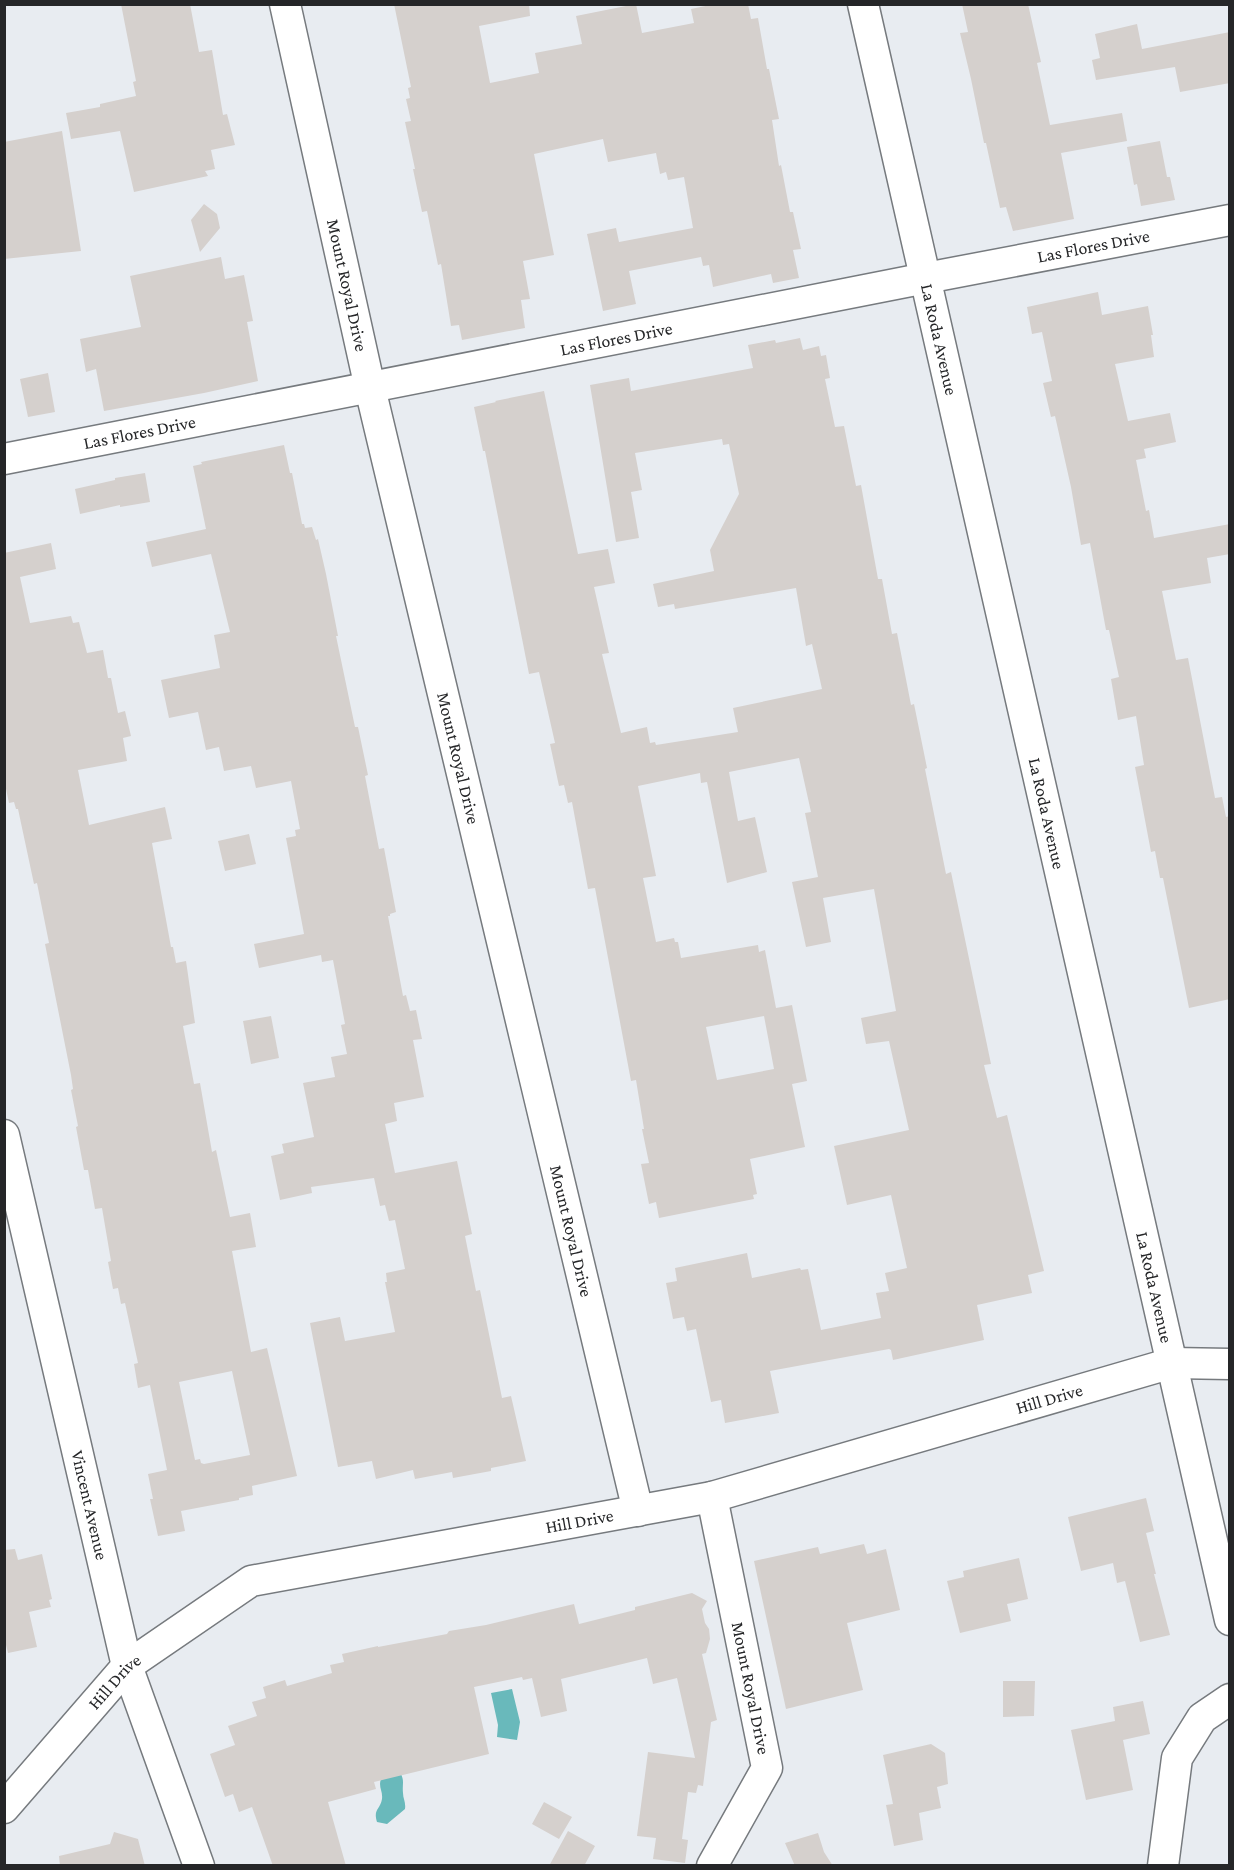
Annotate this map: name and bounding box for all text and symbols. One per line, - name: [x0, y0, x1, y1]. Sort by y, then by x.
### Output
- street label: Mount Royal Drive: [323, 217, 372, 353]
- street label: Las Flores Drive: [1036, 226, 1151, 267]
- street label: La Roda Avenue: [917, 282, 962, 397]
- street label: Las Flores Drive: [558, 318, 674, 360]
- street label: Las Flores Drive: [82, 412, 197, 453]
- street label: Mount Royal Drive: [433, 690, 484, 826]
- street label: La Roda Avenue: [1024, 756, 1069, 871]
- street label: Mount Royal Drive: [546, 1163, 597, 1299]
- street label: La Roda Avenue: [1132, 1230, 1177, 1345]
- street label: Hill Drive: [1013, 1380, 1085, 1418]
- street label: Vincent Avenue: [67, 1449, 112, 1562]
- street label: Hill Drive: [544, 1505, 615, 1537]
- street label: Mount Royal Drive: [728, 1620, 774, 1756]
- street label: Hill Drive: [84, 1650, 145, 1713]

